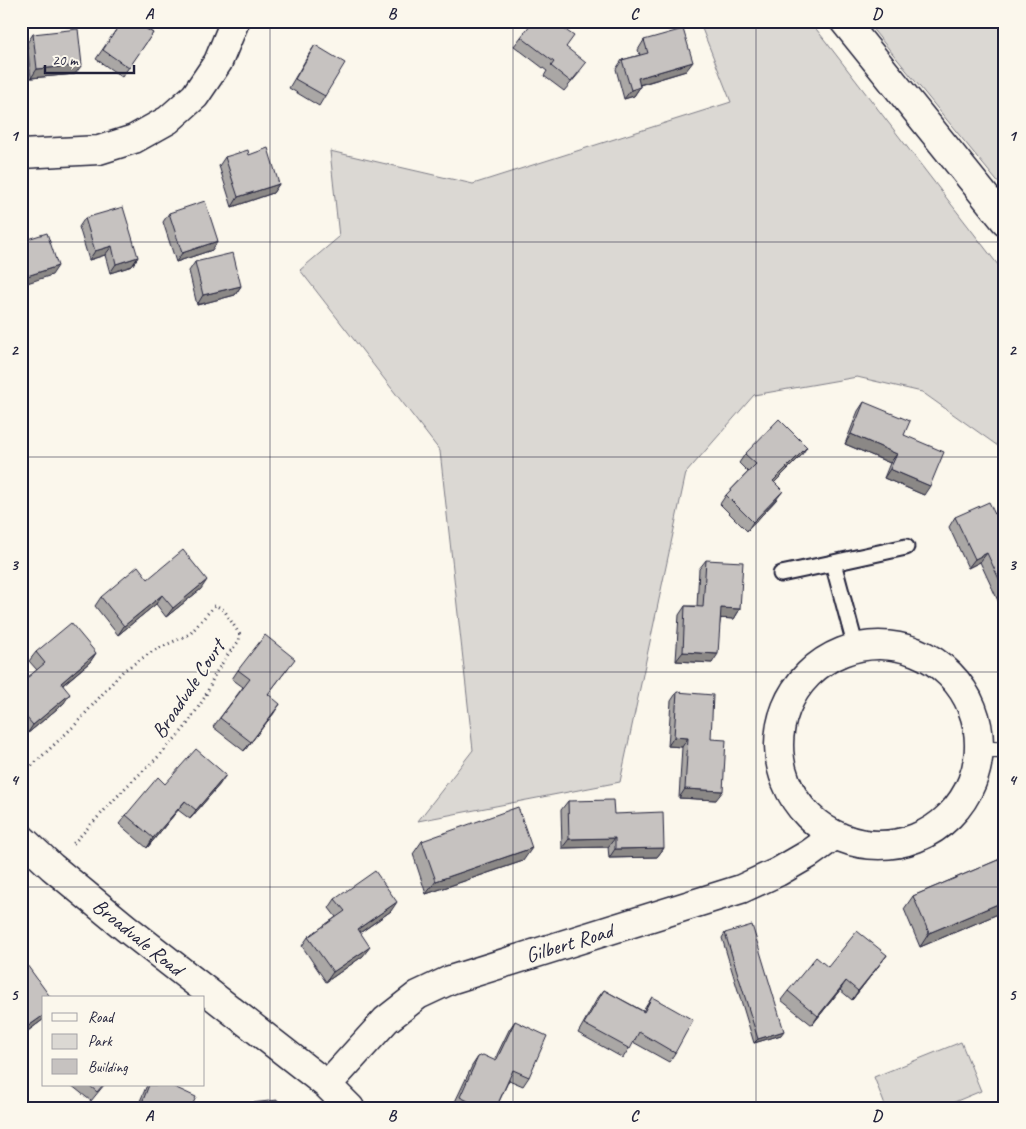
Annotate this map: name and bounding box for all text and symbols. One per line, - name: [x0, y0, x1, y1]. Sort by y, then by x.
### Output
- text: A: [145, 4, 155, 24]
- text: B: [388, 4, 398, 24]
- text: C: [630, 4, 640, 24]
- text: D: [872, 4, 883, 24]
- scale bar: [45, 42, 134, 74]
- text: 20 m: [52, 51, 79, 70]
- text: 1: [10, 126, 19, 146]
- text: 1: [1008, 126, 1017, 146]
- text: 2: [10, 340, 19, 360]
- text: 2: [1008, 340, 1017, 360]
- text: 3: [10, 555, 19, 575]
- text: 3: [1008, 555, 1017, 575]
- street label: Broadvale Court: [146, 632, 232, 743]
- text: 4: [10, 770, 19, 790]
- text: 4: [1008, 770, 1017, 790]
- street label: Broadvale Road: [87, 893, 191, 984]
- street label: Gilbert Road: [522, 916, 619, 968]
- text: 5: [11, 985, 20, 1005]
- text: 5: [1009, 985, 1018, 1005]
- legend: [42, 996, 205, 1086]
- text: Road: [88, 1008, 115, 1027]
- text: Park: [88, 1032, 113, 1051]
- text: Building: [88, 1058, 128, 1077]
- text: A: [145, 1106, 155, 1126]
- text: B: [388, 1106, 398, 1126]
- text: C: [630, 1106, 640, 1126]
- text: D: [872, 1106, 883, 1126]

